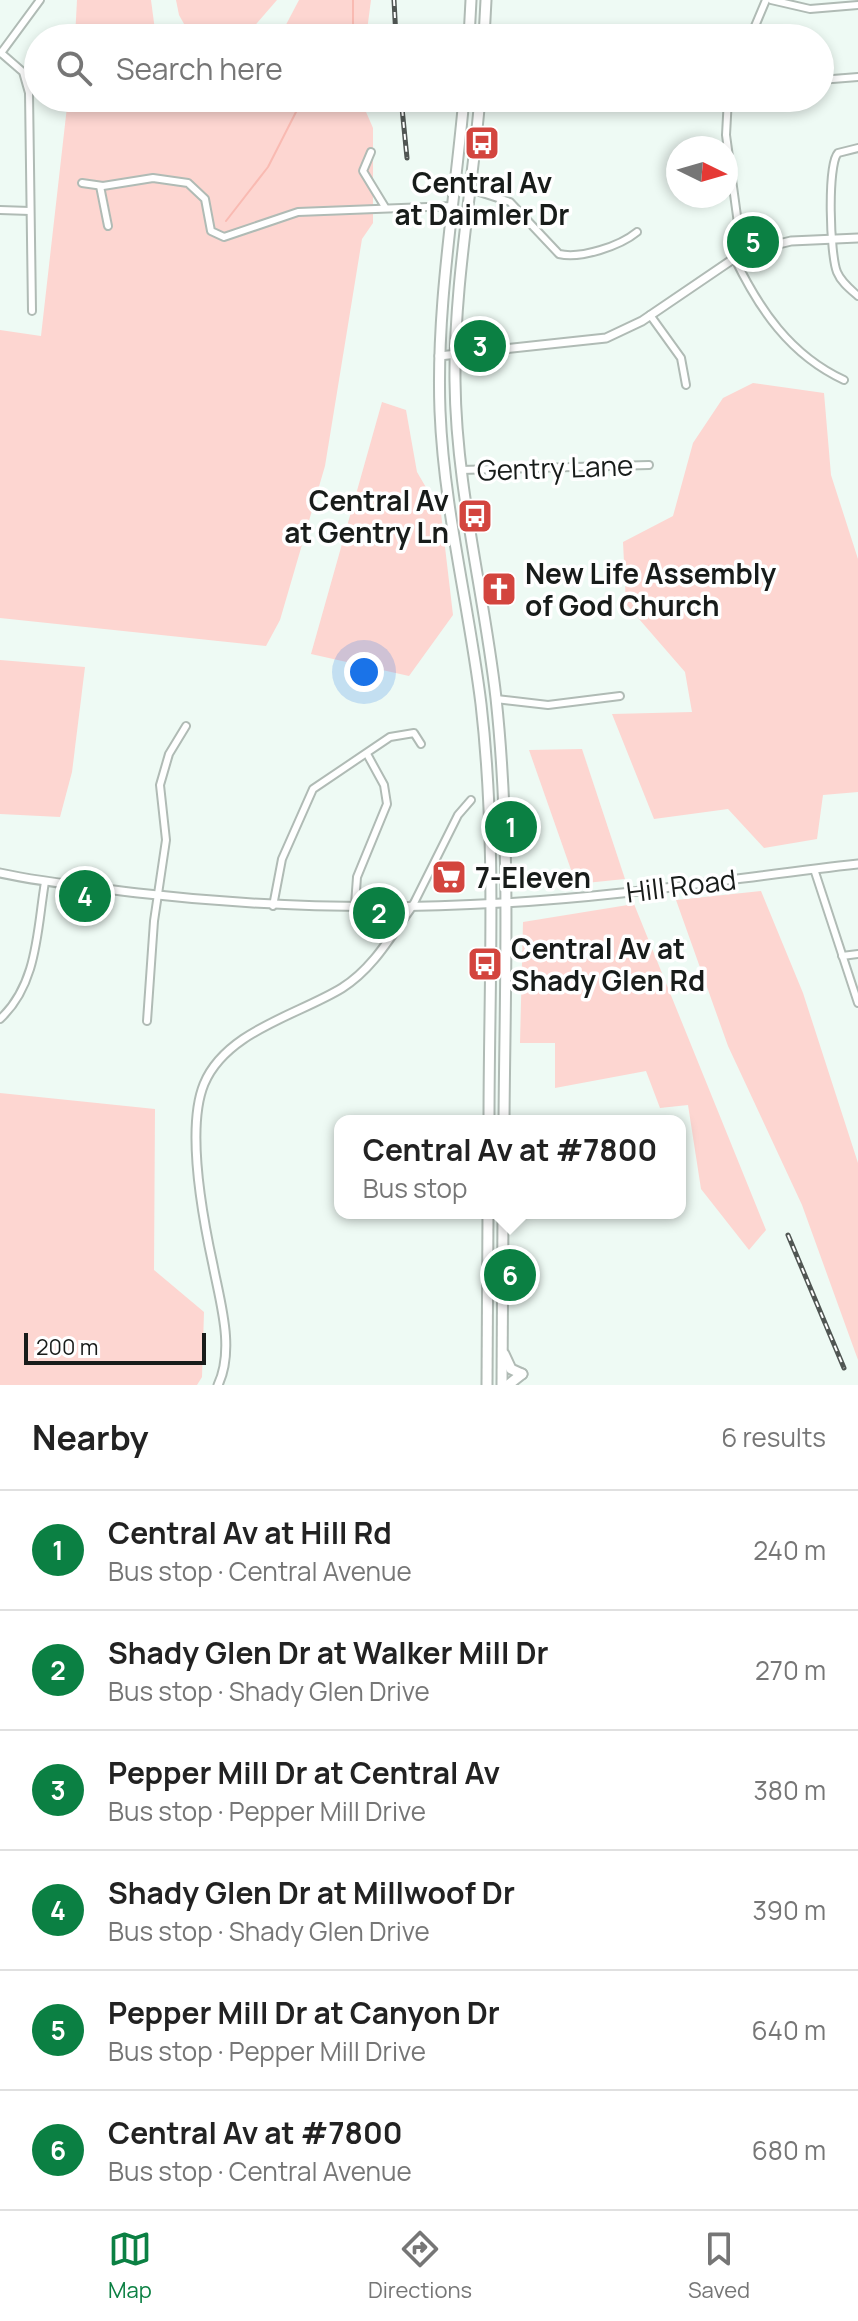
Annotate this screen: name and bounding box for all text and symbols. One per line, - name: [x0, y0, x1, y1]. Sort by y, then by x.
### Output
- search box: [24, 24, 834, 112]
- icon: search: [52, 46, 96, 90]
- text: Search here: [116, 48, 283, 89]
- bus stop icon: Central Av at Daimler Dr: [463, 124, 501, 162]
- north arrow: [666, 136, 738, 208]
- place label: Central Av at Daimler Dr: [395, 163, 569, 233]
- pin: 5: [727, 212, 779, 272]
- pin: 3: [454, 316, 506, 376]
- street label: Gentry Lane: [476, 445, 634, 489]
- place label: Central Av at Gentry Ln: [284, 481, 449, 551]
- bus stop icon: Central Av at Gentry Ln: [456, 497, 494, 535]
- place label: New Life Assembly of God Church: [525, 554, 777, 624]
- church icon: New Life Assembly of God Church: [480, 570, 518, 608]
- your location: [344, 652, 384, 692]
- pin: 1: [485, 797, 537, 857]
- supermarket icon: 7-Eleven: [430, 858, 468, 896]
- place label: 7-Eleven: [475, 858, 591, 896]
- street label: Hill Road: [624, 859, 738, 911]
- pin: 4: [59, 866, 111, 926]
- pin: 2: [353, 883, 405, 943]
- place label: Central Av at Shady Glen Rd: [511, 929, 705, 999]
- bus stop icon: Central Av at Shady Glen Rd: [466, 945, 504, 983]
- popup: [334, 1115, 686, 1219]
- text: Central Av at #7800: [363, 1129, 657, 1170]
- text: Bus stop: [363, 1170, 467, 1206]
- pin: 6: [484, 1245, 536, 1305]
- scale bar: [24, 1329, 206, 1365]
- text: 200 m: [36, 1332, 98, 1362]
- text: Nearby: [32, 1414, 148, 1460]
- text: 6 results: [721, 1419, 826, 1455]
- text: Central Av at Hill Rd: [108, 1512, 392, 1553]
- text: 1: [52, 1532, 64, 1568]
- text: 240 m: [753, 1532, 826, 1568]
- text: Bus stop · Central Avenue: [108, 1553, 412, 1589]
- text: Shady Glen Dr at Walker Mill Dr: [108, 1632, 548, 1673]
- text: 2: [50, 1652, 66, 1688]
- text: 270 m: [755, 1652, 826, 1688]
- text: Bus stop · Shady Glen Drive: [108, 1673, 430, 1709]
- text: Pepper Mill Dr at Central Av: [108, 1752, 500, 1793]
- text: 3: [50, 1772, 66, 1808]
- text: 380 m: [753, 1772, 826, 1808]
- text: Bus stop · Pepper Mill Drive: [108, 1793, 426, 1829]
- text: Shady Glen Dr at Millwoof Dr: [108, 1872, 515, 1913]
- text: 4: [50, 1892, 66, 1928]
- text: 390 m: [752, 1892, 826, 1928]
- text: Bus stop · Shady Glen Drive: [108, 1913, 430, 1949]
- text: Pepper Mill Dr at Canyon Dr: [108, 1992, 500, 2033]
- text: 5: [50, 2012, 66, 2048]
- text: 640 m: [751, 2012, 826, 2048]
- text: Bus stop · Pepper Mill Drive: [108, 2033, 426, 2069]
- text: Central Av at #7800: [108, 2112, 402, 2153]
- text: 6: [50, 2132, 66, 2168]
- text: 680 m: [752, 2132, 826, 2168]
- text: Bus stop · Central Avenue: [108, 2153, 412, 2189]
- tab: Map: [108, 2227, 152, 2305]
- tab: Directions: [368, 2227, 472, 2305]
- tab: Saved: [688, 2227, 750, 2305]

